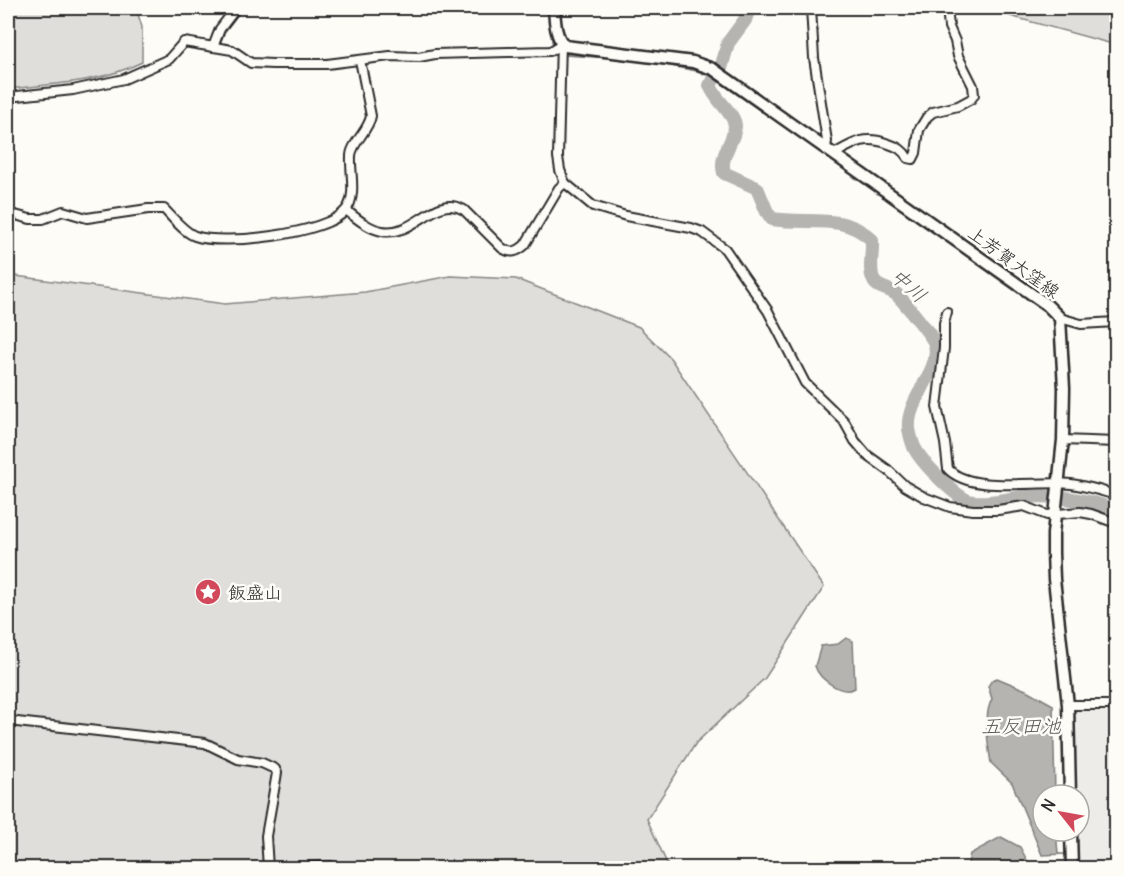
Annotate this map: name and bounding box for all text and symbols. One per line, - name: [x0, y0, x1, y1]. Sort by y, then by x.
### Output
- street label: 上芳賀大窪線: [964, 221, 1064, 303]
- water label: 中川: [886, 262, 932, 308]
- place icon: 飯盛山: [193, 577, 223, 607]
- place label: 飯盛山: [228, 581, 282, 604]
- water label: 五反田池: [981, 713, 1062, 738]
- north arrow: [1031, 783, 1091, 843]
- text: N: [1037, 795, 1060, 815]

